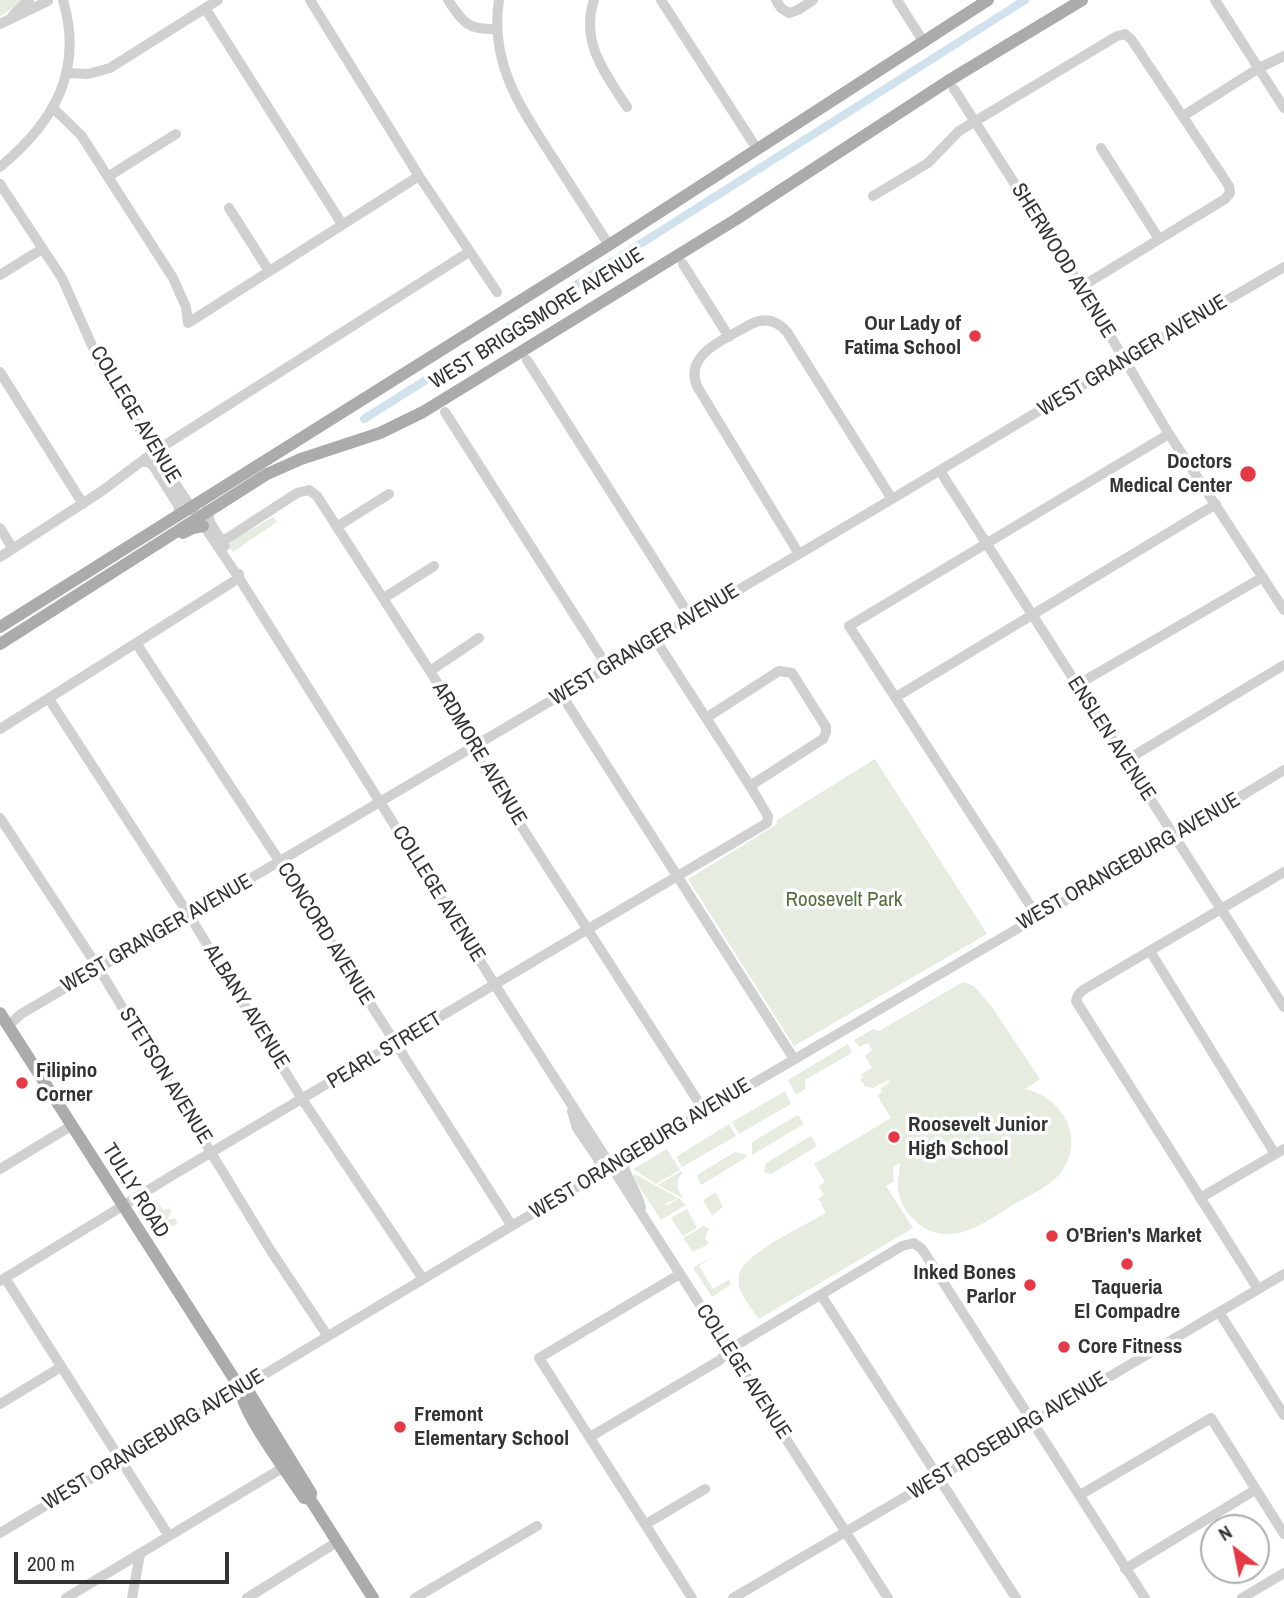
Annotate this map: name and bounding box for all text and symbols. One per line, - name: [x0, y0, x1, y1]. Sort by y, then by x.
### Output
- street label: SHERWOOD AVENUE: [1005, 179, 1121, 343]
- street label: WEST BRIGGSMORE AVENUE: [425, 243, 649, 395]
- street label: WEST GRANGER AVENUE: [1034, 290, 1232, 422]
- place label: Our Lady of Fatima School: [844, 311, 961, 361]
- marker: Our Lady of Fatima School: [967, 328, 983, 344]
- street label: COLLEGE AVENUE: [84, 342, 186, 488]
- place label: Doctors Medical Center: [1110, 449, 1232, 499]
- marker: Doctors Medical Center: [1238, 464, 1258, 484]
- street label: WEST GRANGER AVENUE: [546, 579, 744, 711]
- street label: ENSLEN AVENUE: [1061, 672, 1161, 806]
- street label: ARDMORE AVENUE: [426, 678, 532, 830]
- street label: WEST ORANGEBURG AVENUE: [1013, 788, 1245, 936]
- street label: COLLEGE AVENUE: [386, 821, 490, 967]
- street label: CONCORD AVENUE: [271, 858, 379, 1010]
- street label: WEST GRANGER AVENUE: [57, 869, 257, 999]
- park label: Roosevelt Park: [786, 887, 902, 913]
- street label: ALBANY AVENUE: [198, 940, 294, 1074]
- street label: STETSON AVENUE: [113, 1003, 217, 1149]
- street label: PEARL STREET: [323, 1007, 447, 1095]
- place label: Filipino Corner: [36, 1058, 97, 1108]
- street label: WEST ORANGEBURG AVENUE: [526, 1073, 756, 1225]
- marker: Filipino Corner: [14, 1075, 30, 1091]
- place label: Roosevelt Junior High School: [908, 1112, 1048, 1162]
- marker: Roosevelt Junior High School: [886, 1129, 902, 1145]
- street label: TULLY ROAD: [96, 1139, 174, 1243]
- place label: O'Brien's Market: [1066, 1223, 1201, 1249]
- marker: O'Brien's Market: [1044, 1228, 1060, 1244]
- marker: Taqueria El Compadre: [1119, 1256, 1135, 1272]
- place label: Inked Bones Parlor: [914, 1260, 1016, 1310]
- place label: Taqueria El Compadre: [1074, 1275, 1180, 1325]
- marker: Inked Bones Parlor: [1022, 1277, 1038, 1293]
- street label: COLLEGE AVENUE: [690, 1300, 796, 1444]
- place label: Core Fitness: [1078, 1334, 1182, 1360]
- marker: Core Fitness: [1056, 1339, 1072, 1355]
- street label: WEST ORANGEBURG AVENUE: [39, 1364, 269, 1516]
- street label: WEST ROSEBURG AVENUE: [904, 1367, 1112, 1505]
- place label: Fremont Elementary School: [414, 1402, 569, 1452]
- marker: Fremont Elementary School: [392, 1419, 408, 1435]
- north arrow: [1200, 1514, 1270, 1584]
- text: N: [1213, 1519, 1237, 1547]
- scale bar: [18, 1538, 233, 1582]
- text: 200 m: [27, 1549, 75, 1578]

